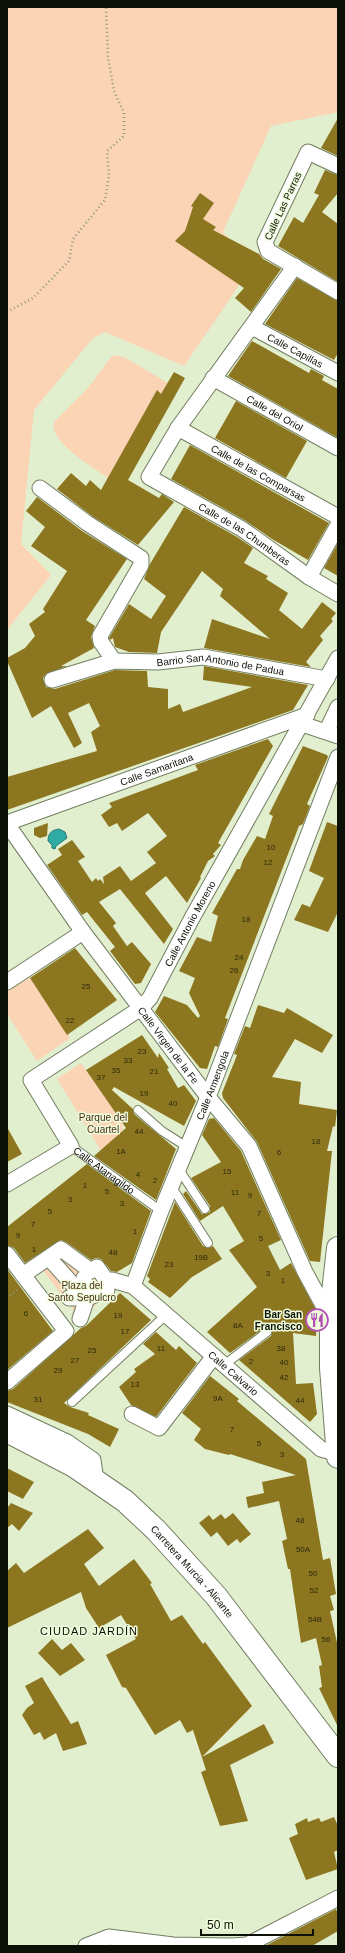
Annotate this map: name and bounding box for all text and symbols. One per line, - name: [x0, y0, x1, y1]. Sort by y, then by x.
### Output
- street label: Calle Las Parras: [262, 170, 304, 242]
- street label: Calle Capillas: [266, 331, 325, 369]
- street label: Calle del Oriol: [245, 393, 305, 433]
- street label: Calle de las Comparsas: [209, 442, 308, 503]
- street label: Calle de las Chumberas: [197, 500, 292, 567]
- street label: Barrio San Antonio de Padua: [156, 651, 286, 677]
- street label: Calle Samaritana: [119, 751, 195, 787]
- house number: 10: [267, 843, 276, 852]
- house number: 12: [264, 858, 273, 867]
- street label: Calle Antonio Moreno: [162, 878, 218, 968]
- house number: 18: [242, 915, 251, 924]
- house number: 24: [235, 953, 244, 962]
- house number: 26: [230, 966, 239, 975]
- house number: 25: [82, 982, 91, 991]
- street label: Calle Virgen de la Fe: [136, 1005, 202, 1086]
- house number: 22: [66, 1016, 75, 1025]
- house number: 23: [138, 1047, 147, 1056]
- street label: Calle Armengola: [194, 1049, 231, 1121]
- house number: 33: [124, 1056, 133, 1065]
- house number: 35: [112, 1066, 121, 1075]
- house number: 21: [150, 1067, 159, 1076]
- house number: 37: [97, 1073, 106, 1082]
- house number: 19: [140, 1089, 149, 1098]
- house number: 40: [169, 1099, 178, 1108]
- park label: Parque del Cuartel: [79, 1112, 127, 1135]
- house number: 44: [135, 1127, 144, 1136]
- house number: 18: [312, 1137, 321, 1146]
- street label: Calle Atanagildo: [72, 1144, 137, 1196]
- house number: 1A: [116, 1147, 127, 1156]
- house number: 6: [277, 1148, 282, 1157]
- house number: 15: [223, 1167, 232, 1176]
- house number: 4: [136, 1170, 141, 1179]
- house number: 2: [153, 1176, 158, 1185]
- house number: 1: [83, 1181, 88, 1190]
- house number: 5: [105, 1187, 110, 1196]
- house number: 11: [231, 1188, 240, 1197]
- house number: 9: [248, 1191, 253, 1200]
- house number: 3: [68, 1195, 73, 1204]
- house number: 3: [120, 1199, 125, 1208]
- house number: 5: [48, 1207, 53, 1216]
- house number: 7: [257, 1209, 262, 1218]
- house number: 7: [31, 1220, 36, 1229]
- house number: 1: [133, 1227, 138, 1236]
- house number: 9: [16, 1231, 21, 1240]
- house number: 5: [259, 1234, 264, 1243]
- house number: 1: [32, 1245, 37, 1254]
- house number: 48: [109, 1248, 118, 1257]
- house number: 19B: [194, 1253, 208, 1262]
- house number: 23: [165, 1260, 174, 1269]
- house number: 3: [266, 1269, 271, 1278]
- house number: 1: [281, 1276, 286, 1285]
- park label: Plaza del Santo Sepulcro: [48, 1280, 117, 1303]
- restaurant icon: Bar San Francisco: [304, 1307, 330, 1333]
- house number: 6: [24, 1309, 29, 1318]
- place label: Bar San Francisco: [255, 1309, 302, 1332]
- house number: 19: [114, 1311, 123, 1320]
- house number: 8A: [233, 1321, 244, 1330]
- house number: 17: [121, 1327, 130, 1336]
- house number: 11: [157, 1344, 166, 1353]
- house number: 38: [277, 1344, 286, 1353]
- house number: 25: [88, 1346, 97, 1355]
- street label: Calle Calvario: [206, 1348, 261, 1398]
- house number: 27: [71, 1356, 80, 1365]
- house number: 2: [249, 1357, 254, 1366]
- house number: 40: [280, 1358, 289, 1367]
- house number: 29: [54, 1366, 63, 1375]
- house number: 42: [280, 1373, 289, 1382]
- house number: 13: [131, 1380, 140, 1389]
- house number: 9A: [213, 1394, 224, 1403]
- house number: 31: [34, 1395, 43, 1404]
- house number: 44: [296, 1396, 305, 1405]
- house number: 7: [230, 1425, 235, 1434]
- house number: 5: [257, 1439, 262, 1448]
- house number: 3: [280, 1450, 285, 1459]
- house number: 48: [296, 1516, 305, 1525]
- street label: Carretera Murcia - Alicante: [149, 1523, 236, 1620]
- house number: 50A: [296, 1545, 311, 1554]
- house number: 50: [309, 1569, 318, 1578]
- house number: 52: [310, 1586, 319, 1595]
- house number: 54B: [308, 1615, 322, 1624]
- district label: CIUDAD JARDÍN: [40, 1625, 138, 1637]
- house number: 56: [322, 1635, 331, 1644]
- scale bar: [201, 1911, 313, 1937]
- text: 50 m: [207, 1918, 234, 1932]

